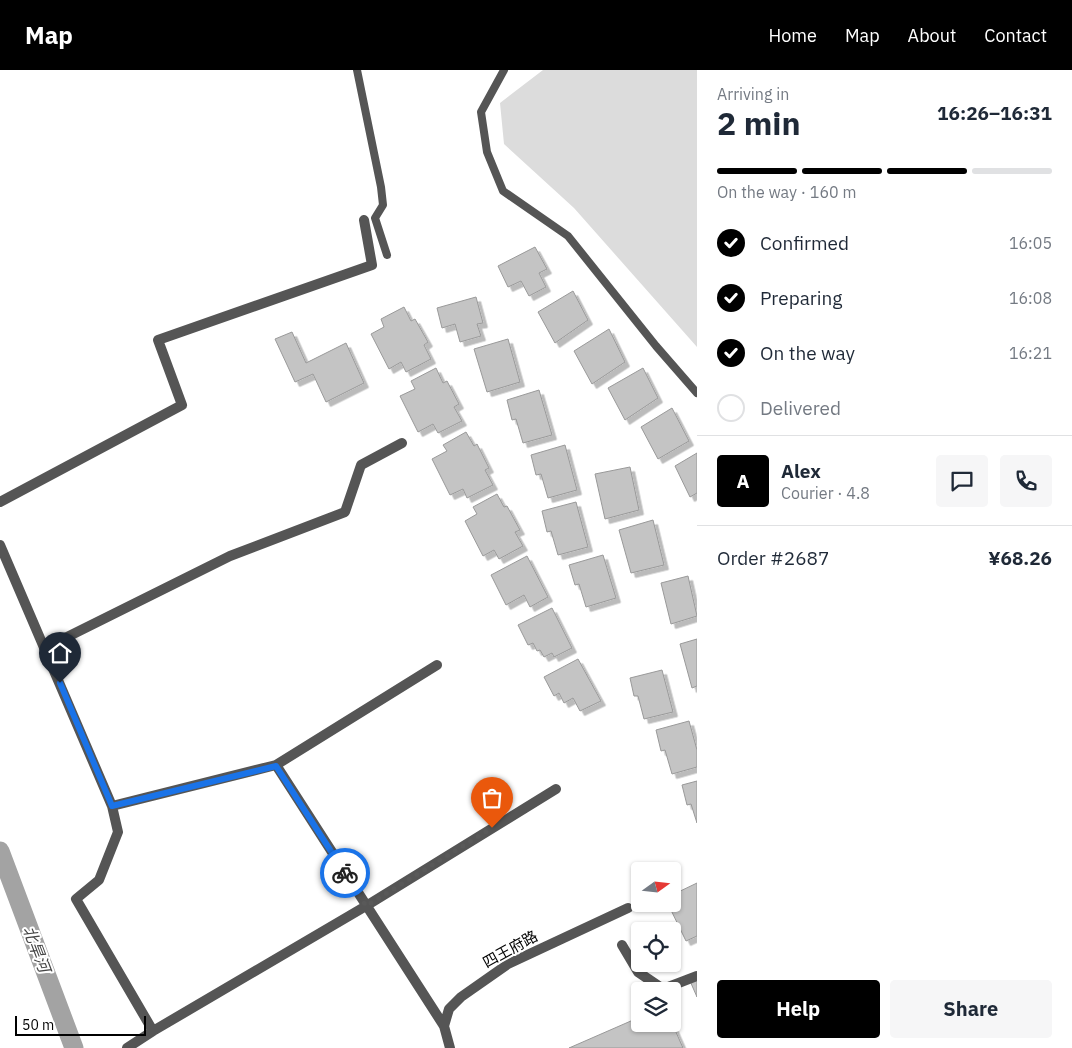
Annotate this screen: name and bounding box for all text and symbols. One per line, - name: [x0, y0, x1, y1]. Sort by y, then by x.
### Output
- text: Map: [25, 19, 73, 51]
- text: Home: [769, 24, 817, 47]
- text: Map: [845, 24, 880, 47]
- text: About: [908, 24, 956, 47]
- text: Contact: [984, 24, 1047, 47]
- text: Arriving in: [717, 84, 789, 104]
- text: 16:26–16:31: [937, 101, 1052, 125]
- text: 2 min: [717, 102, 801, 144]
- text: On the way · 160 m: [717, 182, 856, 202]
- icon: check: [717, 229, 745, 257]
- text: Confirmed: [760, 231, 849, 255]
- text: 16:05: [1009, 233, 1052, 253]
- icon: check: [717, 284, 745, 312]
- text: Preparing: [760, 286, 842, 310]
- text: 16:08: [1009, 288, 1052, 308]
- icon: check: [717, 339, 745, 367]
- text: On the way: [760, 341, 855, 365]
- text: 16:21: [1009, 343, 1052, 363]
- text: Delivered: [760, 396, 841, 420]
- button: chat: [936, 455, 988, 507]
- button: phone: [1000, 455, 1052, 507]
- text: Alex: [781, 459, 821, 483]
- text: A: [736, 469, 750, 493]
- text: Courier · 4.8: [781, 483, 870, 503]
- text: Order #2687: [717, 546, 829, 570]
- text: ¥68.26: [988, 546, 1052, 570]
- pin: [39, 632, 81, 683]
- icon: home: [46, 639, 74, 667]
- pin: [471, 777, 513, 828]
- icon: bag: [478, 784, 506, 812]
- courier: [320, 848, 370, 898]
- icon: bike: [331, 859, 359, 887]
- north arrow: [631, 862, 681, 912]
- map controls: [631, 862, 681, 1032]
- button: locate: [631, 922, 681, 972]
- water label: 北旱河: [19, 923, 56, 978]
- street label: 四王府路: [479, 926, 541, 972]
- button: Help: [717, 980, 880, 1038]
- button: Share: [890, 980, 1052, 1038]
- button: layers: [631, 982, 681, 1032]
- scale bar: [15, 1013, 146, 1036]
- text: 50 m: [22, 1016, 54, 1034]

